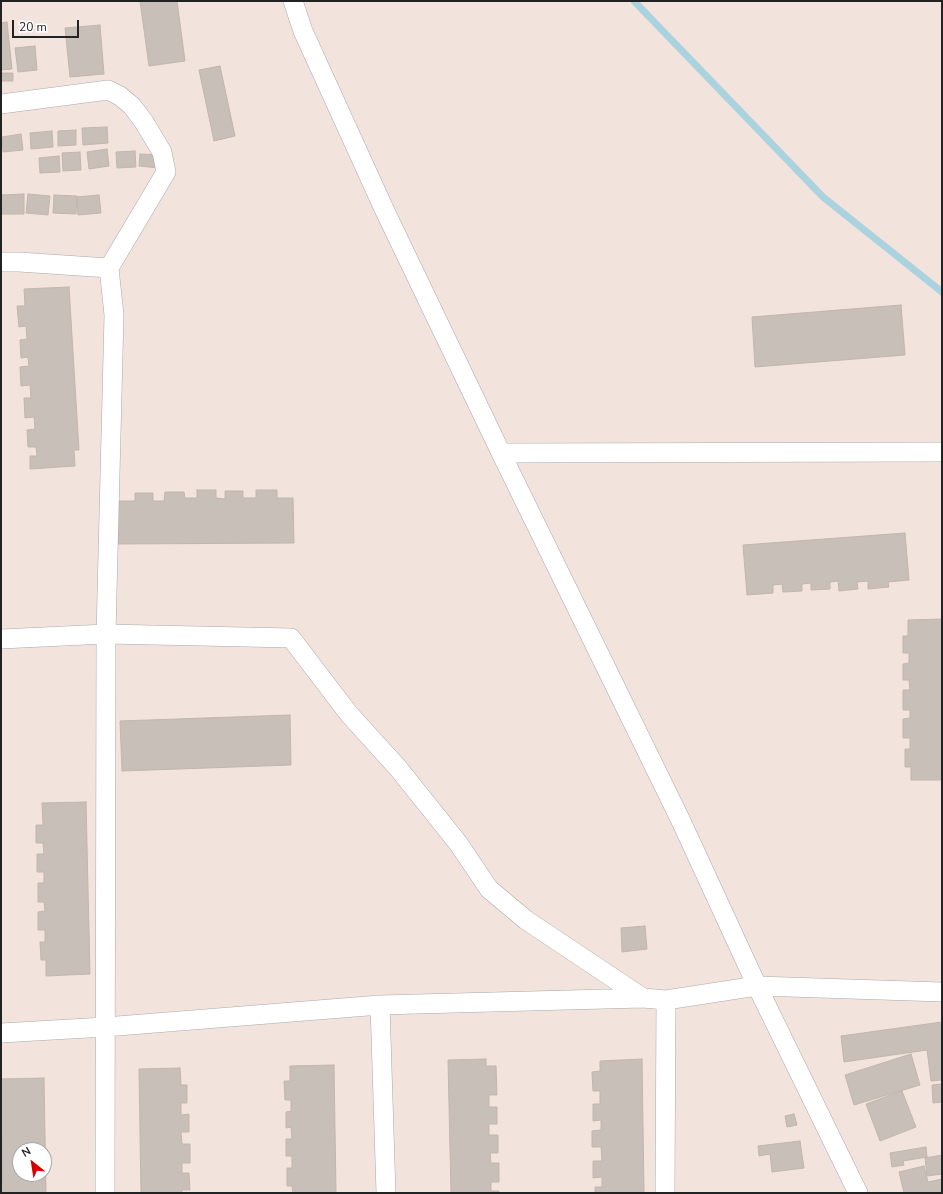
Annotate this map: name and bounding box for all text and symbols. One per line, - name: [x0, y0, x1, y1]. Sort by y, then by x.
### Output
- scale bar: [14, 12, 81, 38]
- text: 20 m: [19, 19, 47, 35]
- north arrow: [12, 1142, 52, 1182]
- text: N: [19, 1143, 34, 1161]

